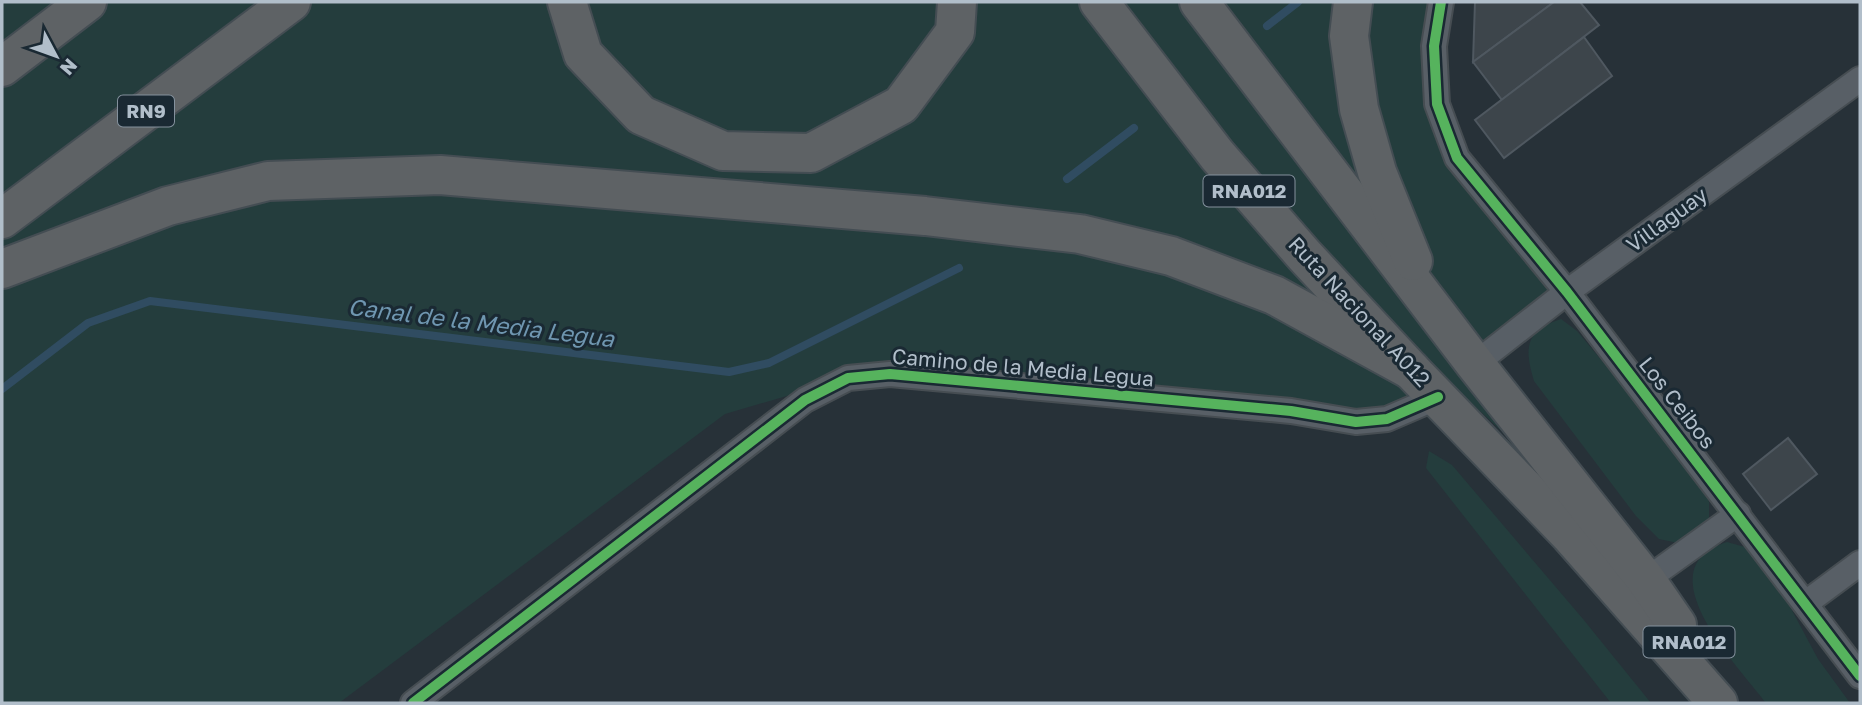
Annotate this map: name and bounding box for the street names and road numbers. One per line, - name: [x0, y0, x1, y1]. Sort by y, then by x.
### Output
- road number: RN9: [118, 96, 174, 127]
- road number: RNA012: [1204, 176, 1294, 206]
- street label: Villaguay: [1621, 181, 1712, 257]
- street label: Ruta Nacional A012: [1283, 231, 1436, 392]
- street label: Camino de la Media Legua: [891, 343, 1155, 391]
- street label: Los Ceibos: [1634, 351, 1722, 454]
- road number: RNA012: [1644, 626, 1734, 657]

